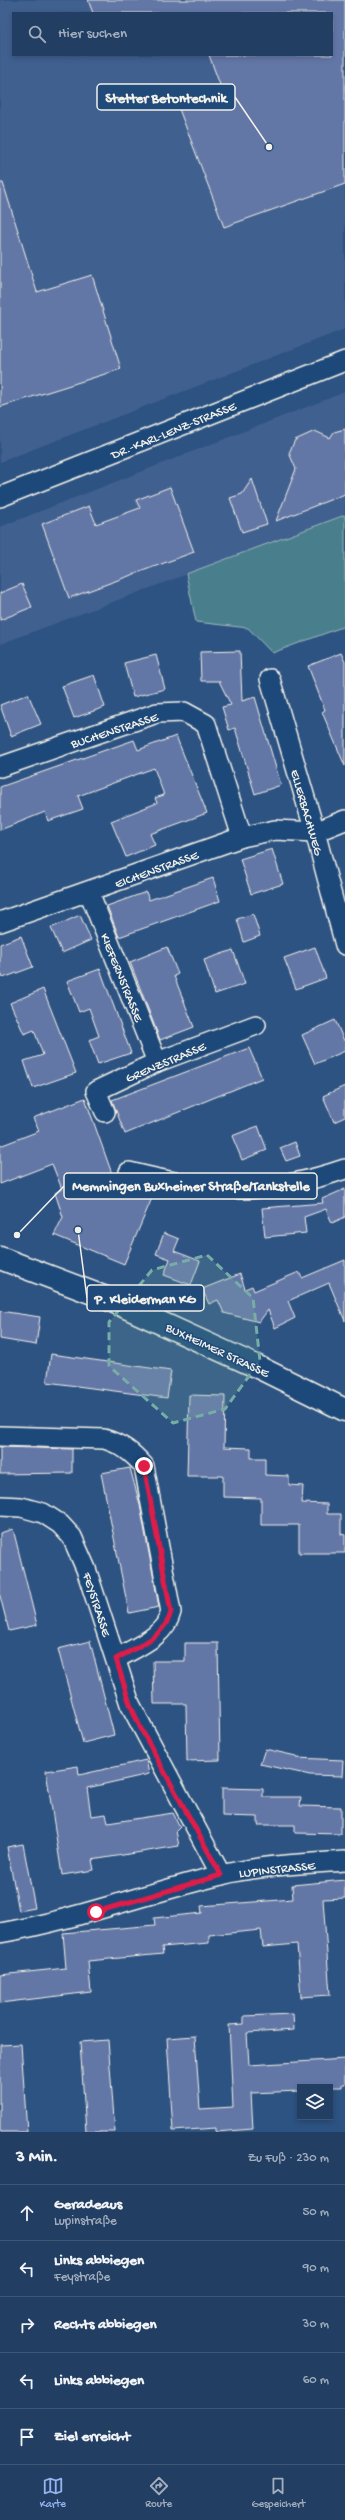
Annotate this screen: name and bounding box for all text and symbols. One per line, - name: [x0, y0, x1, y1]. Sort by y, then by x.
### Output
- search box: [12, 12, 333, 56]
- icon: search: [26, 23, 48, 45]
- text: Hier suchen: [58, 25, 127, 43]
- callout: Stetter Betontechnik: [97, 84, 235, 110]
- text: Stetter Betontechnik: [105, 91, 229, 108]
- street label: DR.-KARL-LENZ-STRASSE: [108, 399, 239, 464]
- street label: BUCHENSTRASSE: [68, 710, 161, 753]
- street label: ELLERBACHWEG: [286, 768, 325, 858]
- street label: EICHENSTRASSE: [113, 848, 202, 892]
- street label: KIEFERNSTRASSE: [96, 931, 146, 1025]
- street label: GRENZSTRASSE: [124, 1039, 209, 1087]
- callout: Memmingen Buxheimer Straße/Tankstelle: [64, 1173, 317, 1199]
- text: Memmingen Buxheimer Straße/Tankstelle: [72, 1179, 311, 1196]
- callout: P. Kleiderman KG: [87, 1285, 204, 1311]
- text: P. Kleiderman KG: [93, 1292, 197, 1309]
- street label: BUXHEIMER STRASSE: [162, 1320, 272, 1382]
- route end: [135, 1457, 153, 1475]
- street label: FEYSTRASSE: [78, 1570, 113, 1640]
- street label: LUPINSTRASSE: [238, 1859, 317, 1882]
- route start: [87, 1903, 105, 1921]
- map controls: [297, 2084, 333, 2120]
- button: layers: [297, 2084, 333, 2120]
- text: 3 Min.: [16, 2148, 58, 2168]
- text: Zu Fuß · 230 m: [248, 2151, 329, 2166]
- text: Geradeaus: [54, 2196, 122, 2214]
- icon: ahead: [16, 2202, 38, 2224]
- text: 50 m: [302, 2205, 329, 2220]
- text: Lupinstraße: [54, 2214, 117, 2229]
- text: Links abbiegen: [54, 2252, 144, 2270]
- icon: left: [16, 2258, 38, 2280]
- text: 90 m: [303, 2261, 329, 2276]
- text: Feystraße: [54, 2270, 110, 2285]
- icon: right: [16, 2314, 38, 2336]
- text: Rechts abbiegen: [54, 2316, 157, 2334]
- text: 30 m: [303, 2317, 329, 2332]
- icon: left: [16, 2370, 38, 2392]
- text: Links abbiegen: [54, 2372, 144, 2390]
- text: 60 m: [303, 2373, 329, 2388]
- icon: arrive: [16, 2426, 38, 2448]
- text: Ziel erreicht: [54, 2428, 130, 2446]
- tab: Karte: [40, 2475, 66, 2511]
- tab: Route: [145, 2475, 172, 2511]
- tab: Gespeichert: [251, 2475, 305, 2511]

